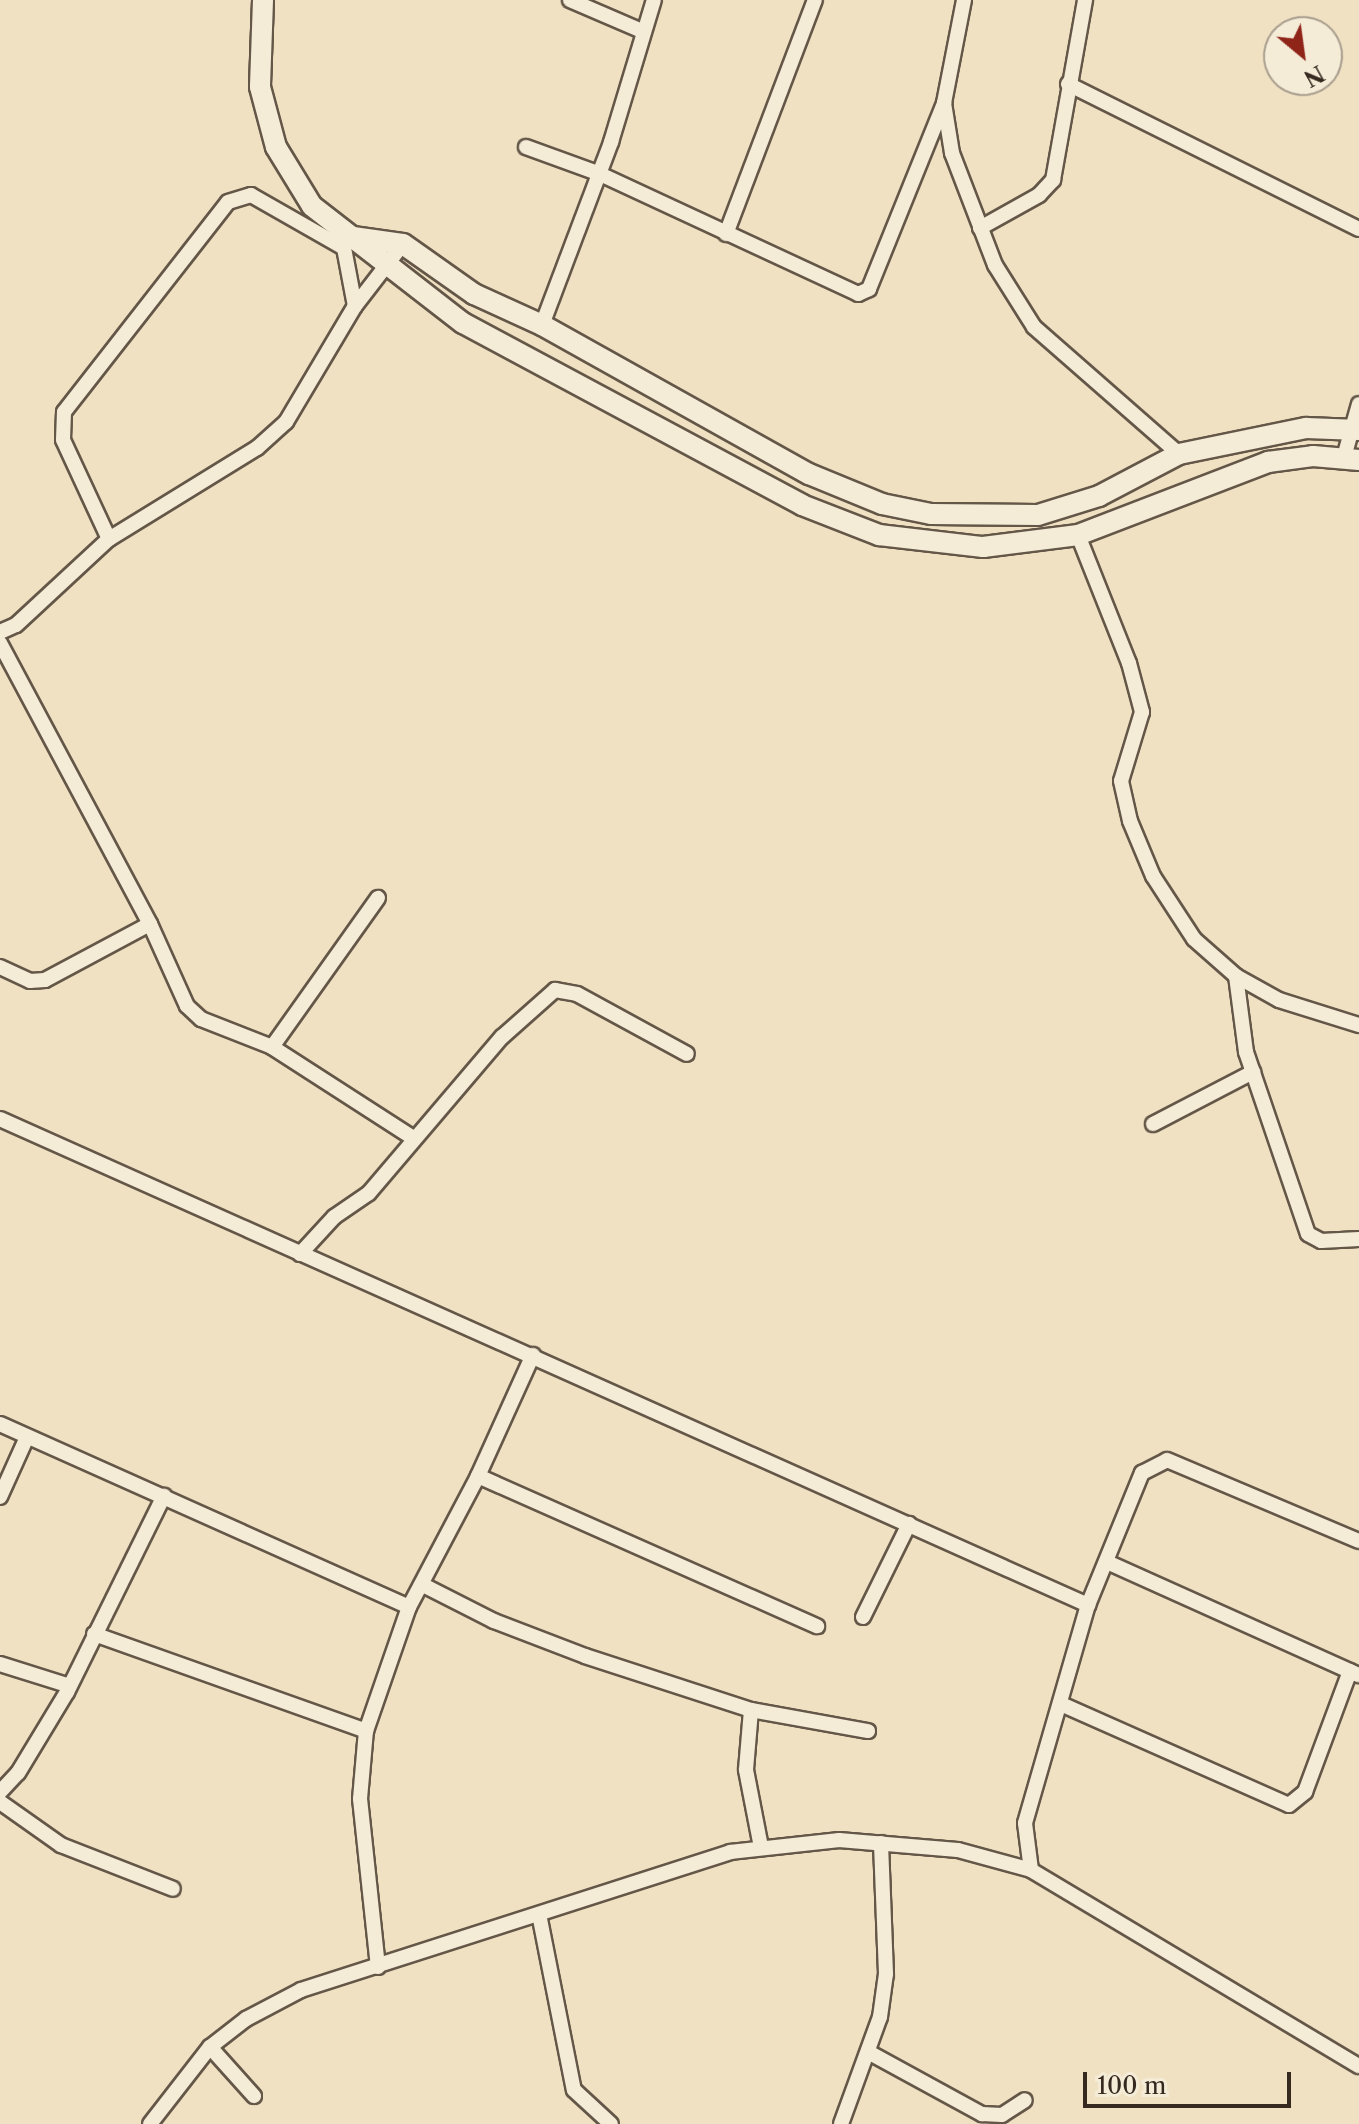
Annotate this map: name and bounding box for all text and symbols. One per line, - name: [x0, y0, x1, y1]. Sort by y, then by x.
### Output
- north arrow: [1263, 16, 1343, 96]
- text: N: [1299, 59, 1329, 92]
- scale bar: [1087, 2056, 1295, 2106]
- text: 100 m: [1097, 2071, 1166, 2100]

